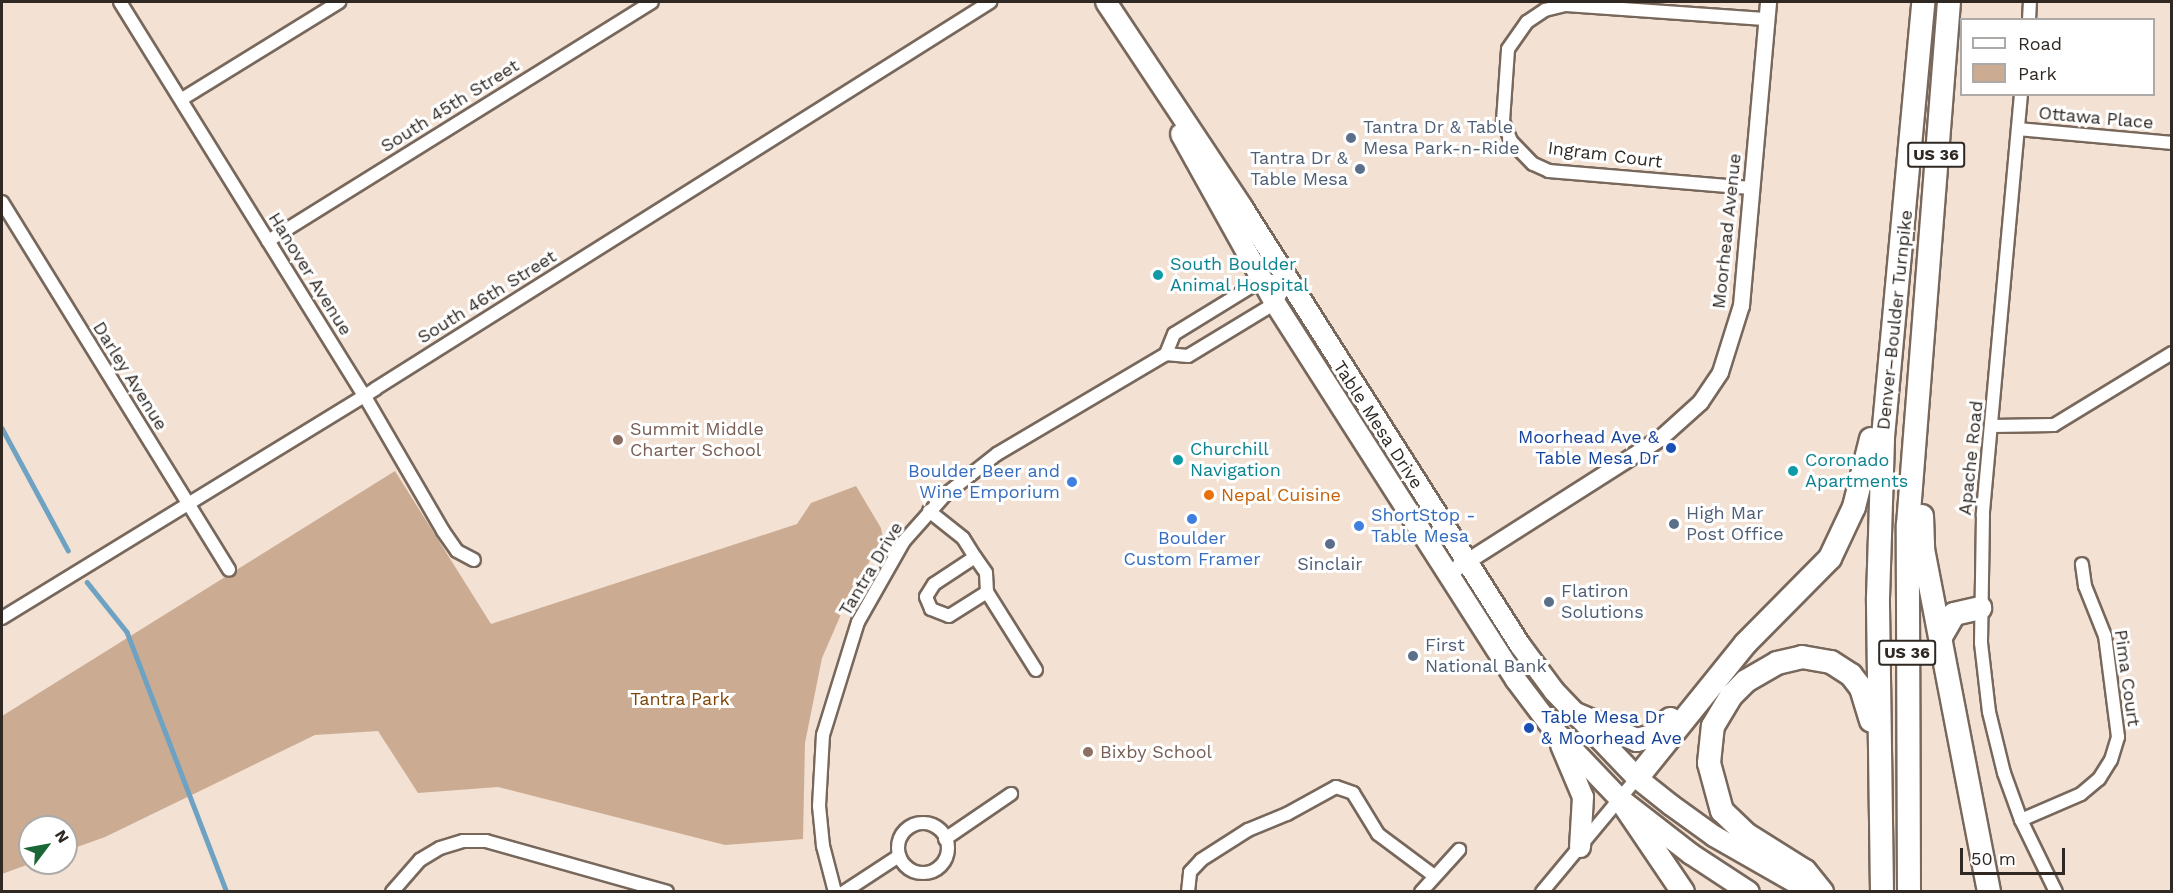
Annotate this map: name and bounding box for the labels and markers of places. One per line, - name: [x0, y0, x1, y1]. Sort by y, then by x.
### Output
- place label: Tantra Dr & Table Mesa Park-n-Ride: [1363, 117, 1520, 160]
- marker: Tantra Dr & Table Mesa Park-n-Ride: [1344, 131, 1358, 145]
- place label: Tantra Dr & Table Mesa: [1249, 148, 1348, 190]
- marker: Tantra Dr & Table Mesa: [1353, 162, 1367, 176]
- place label: South Boulder Animal Hospital: [1170, 254, 1309, 296]
- marker: South Boulder Animal Hospital: [1151, 268, 1165, 282]
- place label: Summit Middle Charter School: [630, 419, 764, 462]
- place label: Moorhead Ave & Table Mesa Dr: [1517, 427, 1659, 470]
- marker: Summit Middle Charter School: [611, 433, 625, 447]
- place label: Churchill Navigation: [1190, 439, 1281, 482]
- marker: Moorhead Ave & Table Mesa Dr: [1664, 441, 1678, 455]
- place label: Coronado Apartments: [1805, 450, 1908, 492]
- marker: Churchill Navigation: [1171, 453, 1185, 467]
- place label: Boulder Beer and Wine Emporium: [907, 461, 1060, 504]
- marker: Coronado Apartments: [1786, 464, 1800, 478]
- marker: Boulder Beer and Wine Emporium: [1065, 475, 1079, 489]
- place label: Nepal Cuisine: [1221, 484, 1342, 506]
- marker: Nepal Cuisine: [1202, 488, 1216, 502]
- place label: High Mar Post Office: [1686, 503, 1784, 546]
- place label: ShortStop - Table Mesa: [1371, 505, 1475, 548]
- marker: Boulder Custom Framer: [1185, 512, 1199, 526]
- marker: High Mar Post Office: [1667, 517, 1681, 531]
- marker: ShortStop - Table Mesa: [1352, 519, 1366, 533]
- place label: Boulder Custom Framer: [1124, 528, 1260, 570]
- marker: Sinclair: [1323, 537, 1337, 551]
- place label: Sinclair: [1297, 553, 1363, 575]
- place label: Flatiron Solutions: [1561, 581, 1644, 624]
- marker: Flatiron Solutions: [1542, 595, 1556, 609]
- place label: First National Bank: [1425, 635, 1547, 678]
- marker: First National Bank: [1406, 649, 1420, 663]
- place label: Table Mesa Dr & Moorhead Ave: [1541, 707, 1683, 750]
- marker: Table Mesa Dr & Moorhead Ave: [1522, 721, 1536, 735]
- place label: Bixby School: [1100, 741, 1212, 763]
- marker: Bixby School: [1081, 745, 1095, 759]

